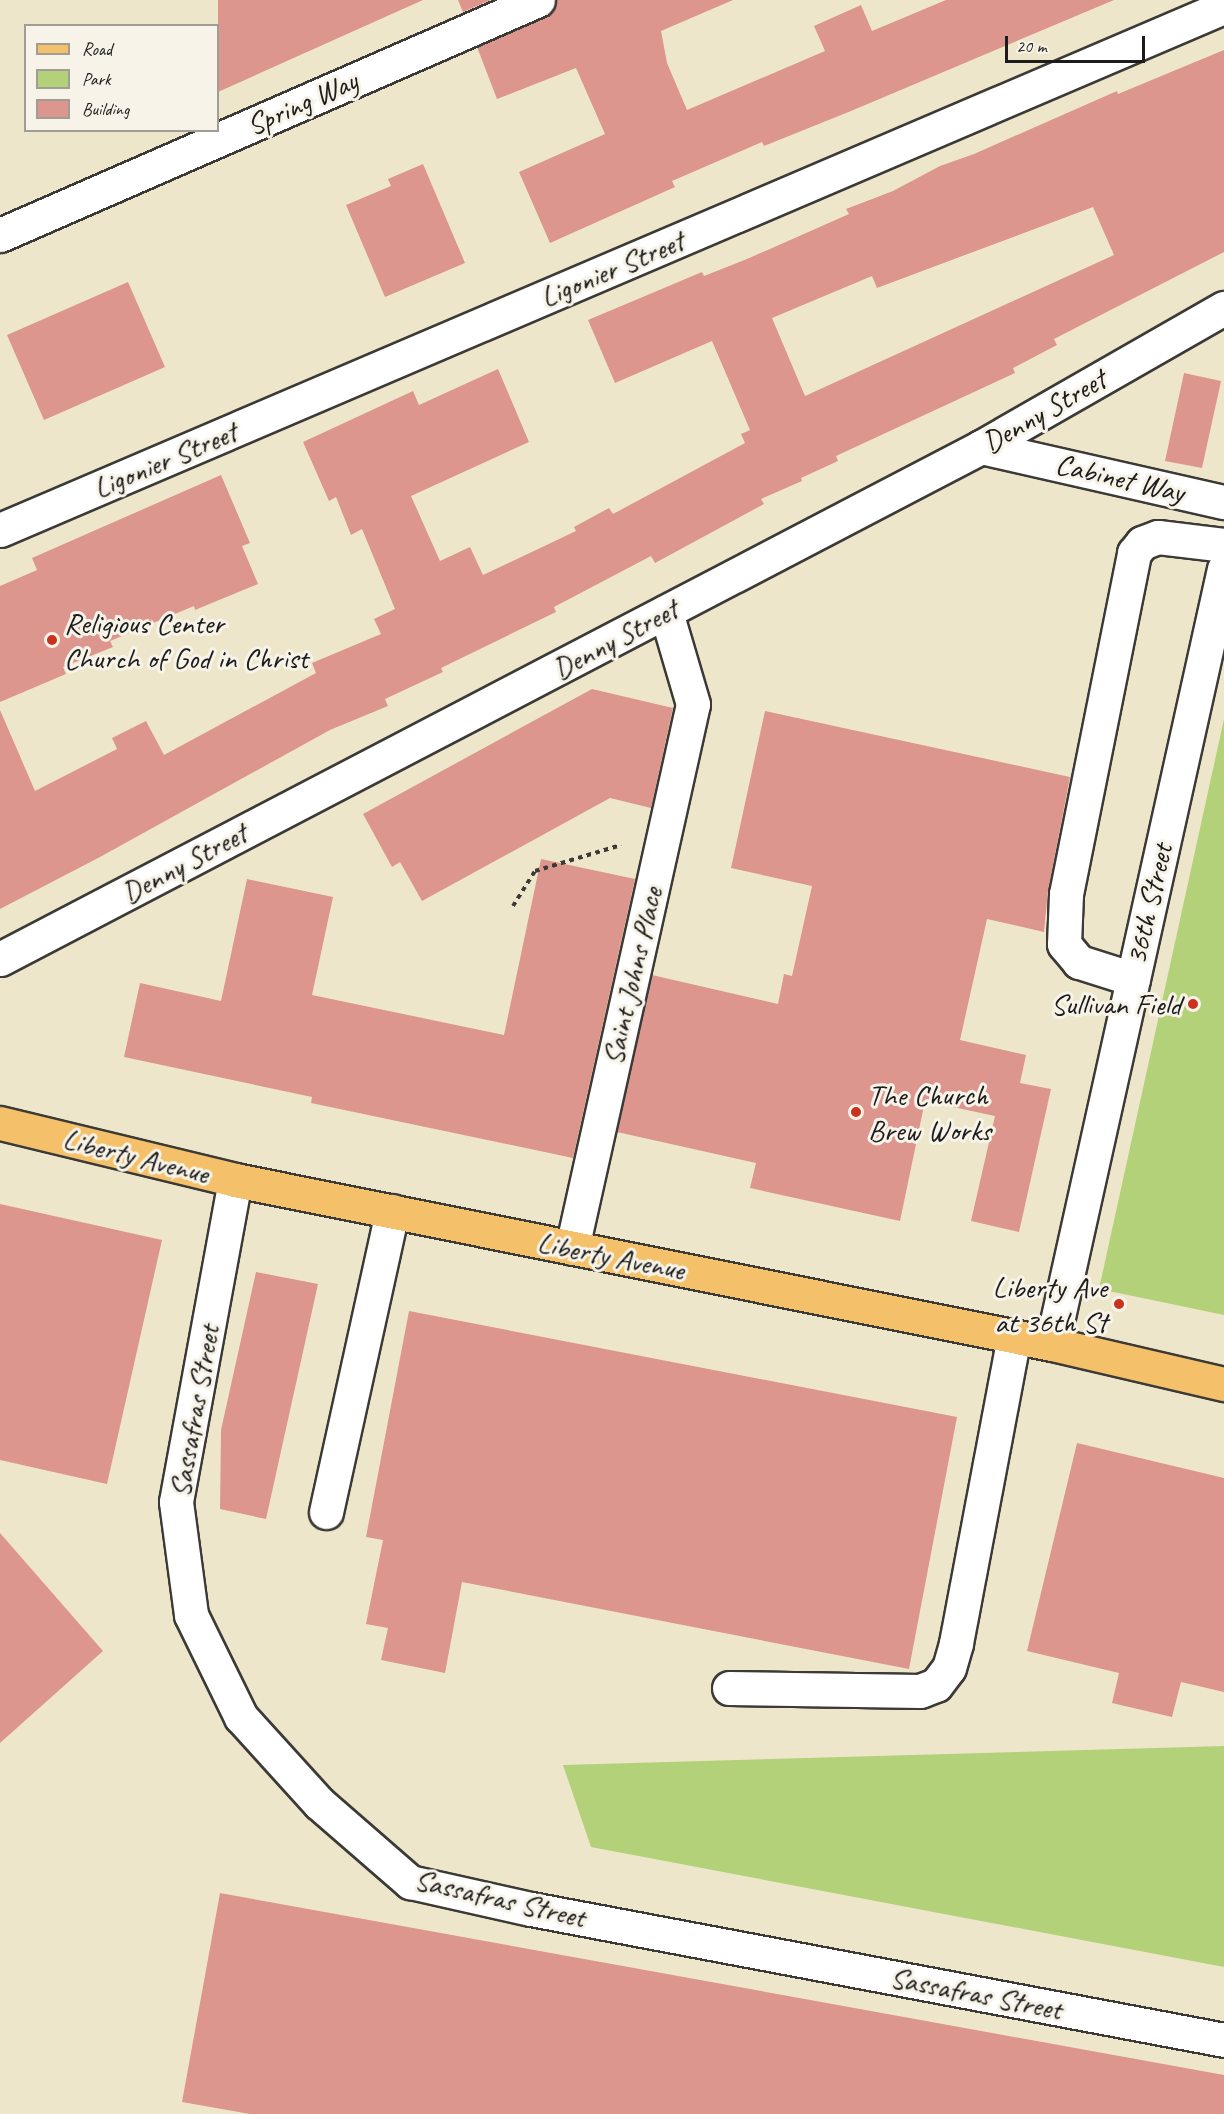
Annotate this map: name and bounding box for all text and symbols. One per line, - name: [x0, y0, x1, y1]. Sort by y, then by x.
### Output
- legend: [24, 24, 219, 132]
- scale bar: [1008, 24, 1148, 62]
- text: 20 m: [1016, 35, 1047, 57]
- text: Road: [82, 38, 112, 60]
- street label: Spring Way: [241, 63, 363, 143]
- text: Park: [82, 68, 111, 90]
- text: Building: [82, 98, 129, 120]
- street label: Ligonier Street: [535, 223, 689, 315]
- street label: Denny Street: [976, 361, 1112, 461]
- street label: Ligonier Street: [88, 414, 242, 506]
- street label: Cabinet Way: [1052, 446, 1188, 510]
- street label: Denny Street: [546, 591, 684, 687]
- place label: Religious Center Church of God in Christ: [64, 605, 308, 676]
- marker: Religious Center Church of God in Christ: [45, 633, 59, 647]
- street label: Denny Street: [115, 815, 253, 911]
- street label: 36th Street: [1118, 840, 1180, 968]
- street label: Saint Johns Place: [594, 884, 670, 1068]
- place label: Sullivan Field: [1051, 986, 1181, 1022]
- marker: Sullivan Field: [1186, 997, 1200, 1011]
- place label: The Church Brew Works: [868, 1077, 991, 1148]
- marker: The Church Brew Works: [849, 1105, 863, 1119]
- street label: Liberty Avenue: [60, 1121, 212, 1191]
- street label: Liberty Avenue: [535, 1224, 687, 1288]
- place label: Liberty Ave at 36th St: [993, 1269, 1107, 1340]
- marker: Liberty Ave at 36th St: [1112, 1297, 1126, 1311]
- street label: Sassafras Street: [161, 1322, 227, 1500]
- street label: Sassafras Street: [411, 1861, 589, 1935]
- street label: Sassafras Street: [887, 1959, 1065, 2027]

